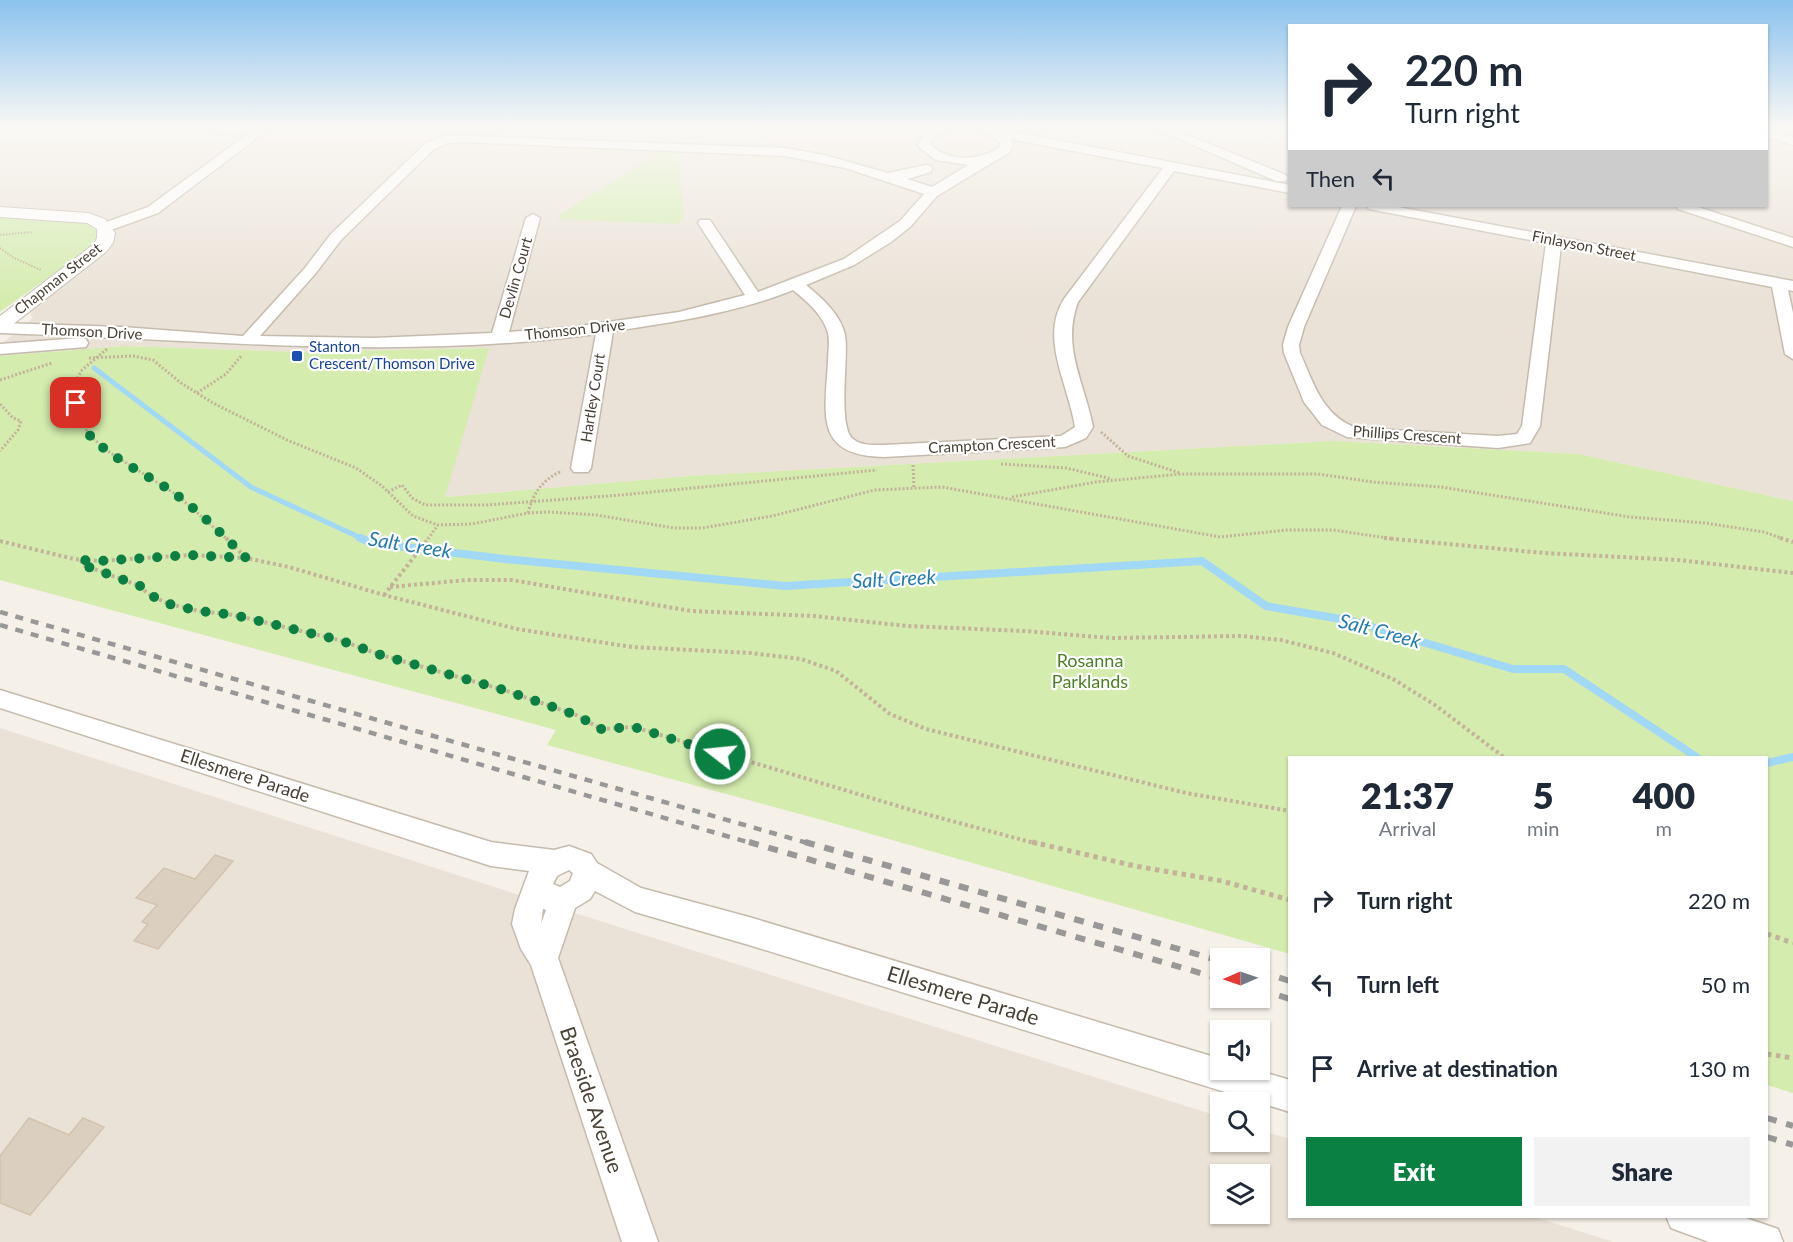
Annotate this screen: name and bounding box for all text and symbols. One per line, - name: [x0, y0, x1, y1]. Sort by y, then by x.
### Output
- text: 220 m: [1405, 45, 1523, 95]
- icon: right: [1306, 48, 1384, 126]
- text: Turn right: [1405, 96, 1520, 129]
- icon: left: [1367, 162, 1400, 195]
- text: Then: [1306, 165, 1355, 192]
- street label: Finlayson Street: [1531, 226, 1638, 264]
- street label: Devlin Court: [495, 234, 535, 320]
- street label: Chapman Street: [10, 238, 105, 318]
- street label: Thomson Drive: [524, 315, 626, 343]
- street label: Thomson Drive: [41, 319, 143, 343]
- place label: Stanton Crescent/Thomson Drive: [309, 337, 475, 372]
- marker: Stanton Crescent/Thomson Drive: [290, 349, 304, 363]
- street label: Hartley Court: [576, 352, 608, 443]
- pin: [50, 377, 101, 428]
- icon: arrive: [59, 386, 92, 419]
- street label: Phillips Crescent: [1352, 421, 1462, 447]
- street label: Crampton Crescent: [928, 432, 1057, 456]
- water label: Salt Creek: [367, 526, 454, 563]
- water label: Salt Creek: [851, 564, 937, 592]
- water label: Salt Creek: [1337, 608, 1424, 653]
- park label: Rosanna Parklands: [1052, 649, 1128, 692]
- position arrow: [688, 722, 752, 786]
- street label: Ellesmere Parade: [178, 744, 313, 806]
- text: 21:37: [1361, 773, 1454, 817]
- text: 5: [1533, 773, 1554, 817]
- text: 400: [1632, 773, 1695, 817]
- text: Arrival: [1379, 816, 1436, 840]
- text: min: [1527, 816, 1559, 840]
- text: m: [1655, 816, 1672, 840]
- icon: right: [1306, 884, 1339, 917]
- text: Turn right: [1357, 887, 1452, 914]
- text: 220 m: [1688, 887, 1750, 914]
- north arrow: [1210, 948, 1270, 1008]
- map controls: [1210, 948, 1270, 1224]
- street label: Ellesmere Parade: [884, 960, 1042, 1030]
- icon: left: [1306, 968, 1339, 1001]
- text: Turn left: [1357, 971, 1439, 998]
- text: 50 m: [1701, 971, 1750, 998]
- button: sound: [1210, 1020, 1270, 1080]
- street label: Braeside Avenue: [556, 1023, 629, 1176]
- icon: arrive: [1306, 1052, 1339, 1085]
- text: Arrive at destination: [1357, 1055, 1558, 1082]
- text: 130 m: [1688, 1055, 1750, 1082]
- button: search: [1210, 1092, 1270, 1152]
- button: Exit: [1306, 1137, 1522, 1206]
- button: Share: [1534, 1137, 1750, 1206]
- button: layers: [1210, 1164, 1270, 1224]

